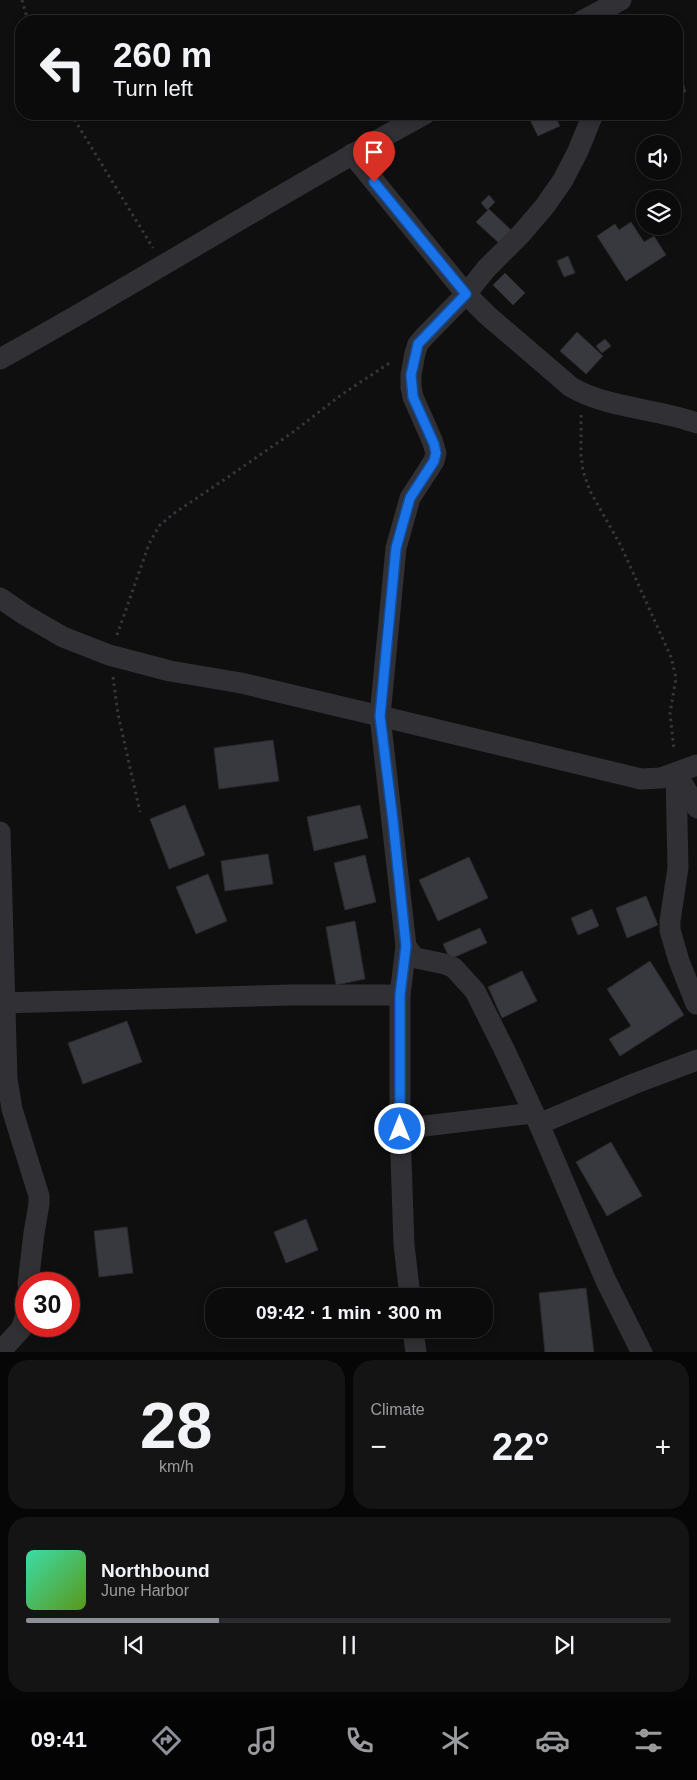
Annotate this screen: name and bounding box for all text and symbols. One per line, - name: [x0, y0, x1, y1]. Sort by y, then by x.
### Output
- icon: left: [30, 35, 95, 100]
- text: 260 m: [113, 35, 212, 74]
- text: Turn left: [113, 76, 193, 101]
- pin: [353, 131, 395, 182]
- map controls: [636, 135, 681, 235]
- button: sound: [636, 135, 681, 180]
- icon: arrive: [360, 138, 388, 166]
- button: layers: [636, 190, 681, 235]
- position arrow: [373, 1102, 425, 1154]
- speed limit sign: 30: [15, 1272, 80, 1337]
- text: 09:42 · 1 min · 300 m: [256, 1302, 442, 1323]
- text: 28: [140, 1389, 212, 1462]
- text: Climate: [371, 1401, 425, 1418]
- text: 22°: [492, 1426, 549, 1468]
- text: −: [371, 1431, 387, 1462]
- text: +: [655, 1431, 671, 1462]
- text: km/h: [159, 1458, 194, 1475]
- text: Northbound: [101, 1560, 210, 1581]
- text: June Harbor: [101, 1582, 189, 1599]
- icon: previous: [120, 1631, 148, 1659]
- icon: pause: [335, 1631, 363, 1659]
- icon: next: [550, 1631, 578, 1659]
- icon: directions: [149, 1723, 184, 1758]
- icon: music: [245, 1723, 280, 1758]
- icon: phone: [342, 1723, 377, 1758]
- icon: climate: [438, 1723, 473, 1758]
- icon: car: [535, 1723, 570, 1758]
- icon: filters: [631, 1723, 666, 1758]
- text: 09:41: [31, 1727, 87, 1752]

